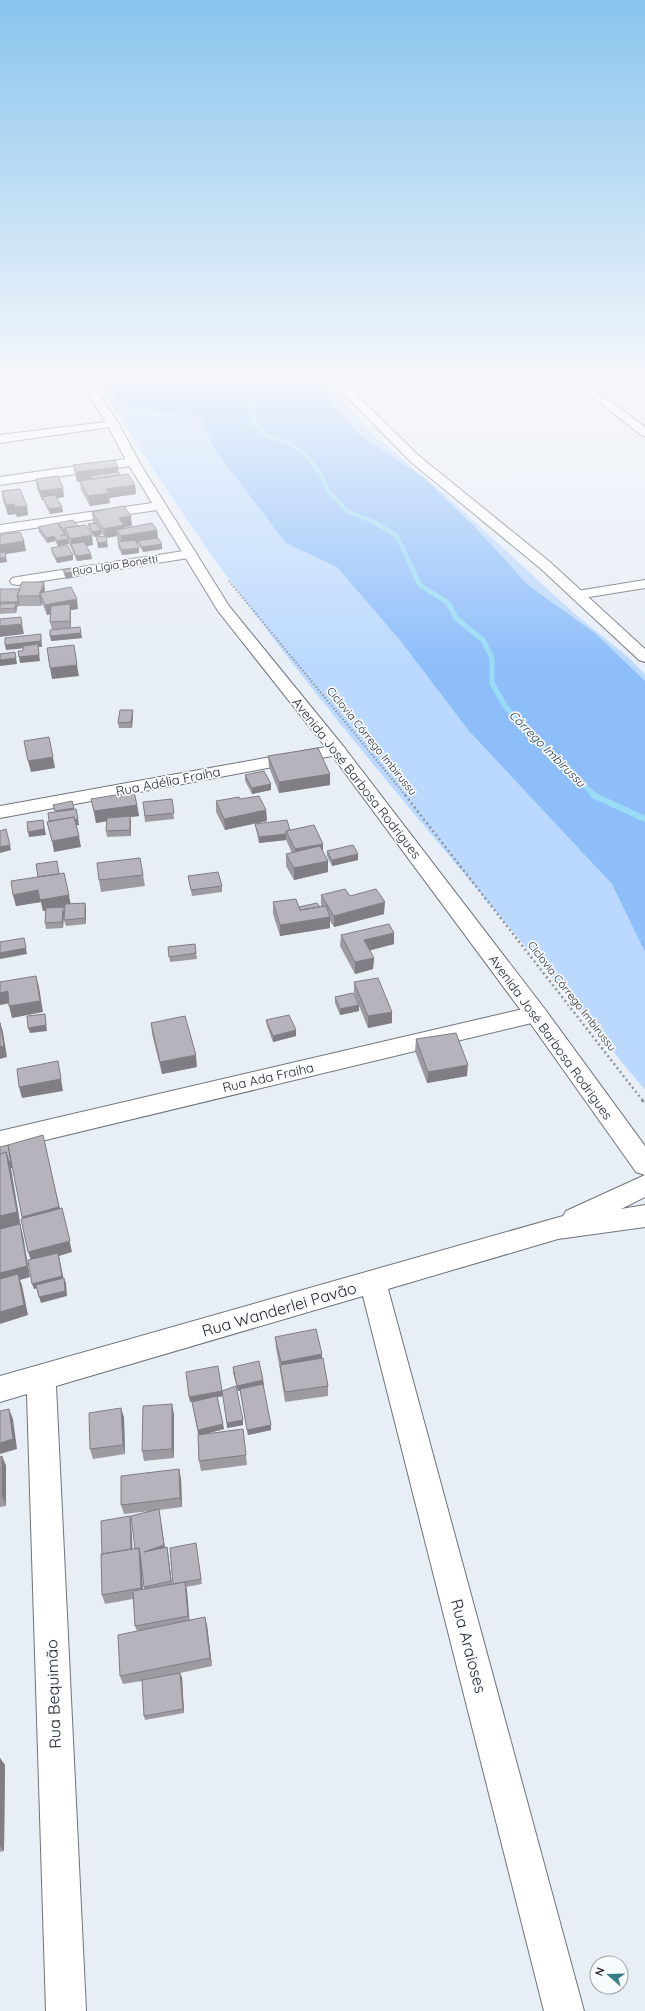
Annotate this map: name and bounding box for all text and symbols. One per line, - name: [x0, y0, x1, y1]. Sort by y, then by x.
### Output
- street label: Rua Lígia Bonetti: [71, 551, 159, 579]
- street label: Ciclovia Córrego Imbirussu: [324, 684, 420, 798]
- street label: Avenida José Barbosa Rodrigues: [289, 694, 425, 862]
- water label: Córrego Imbirussu: [506, 707, 589, 791]
- street label: Rua Adélia Fraiha: [114, 763, 222, 799]
- street label: Ciclovia Córrego Imbirussu: [525, 938, 619, 1054]
- street label: Avenida José Barbosa Rodrigues: [486, 951, 616, 1123]
- street label: Rua Ada Fraiha: [221, 1059, 315, 1095]
- street label: Rua Wanderlei Pavão: [199, 1277, 359, 1341]
- street label: Rua Araioses: [447, 1597, 491, 1695]
- street label: Rua Bequimão: [41, 1639, 65, 1749]
- north arrow: [589, 1955, 629, 1995]
- text: N: [592, 1965, 608, 1978]

